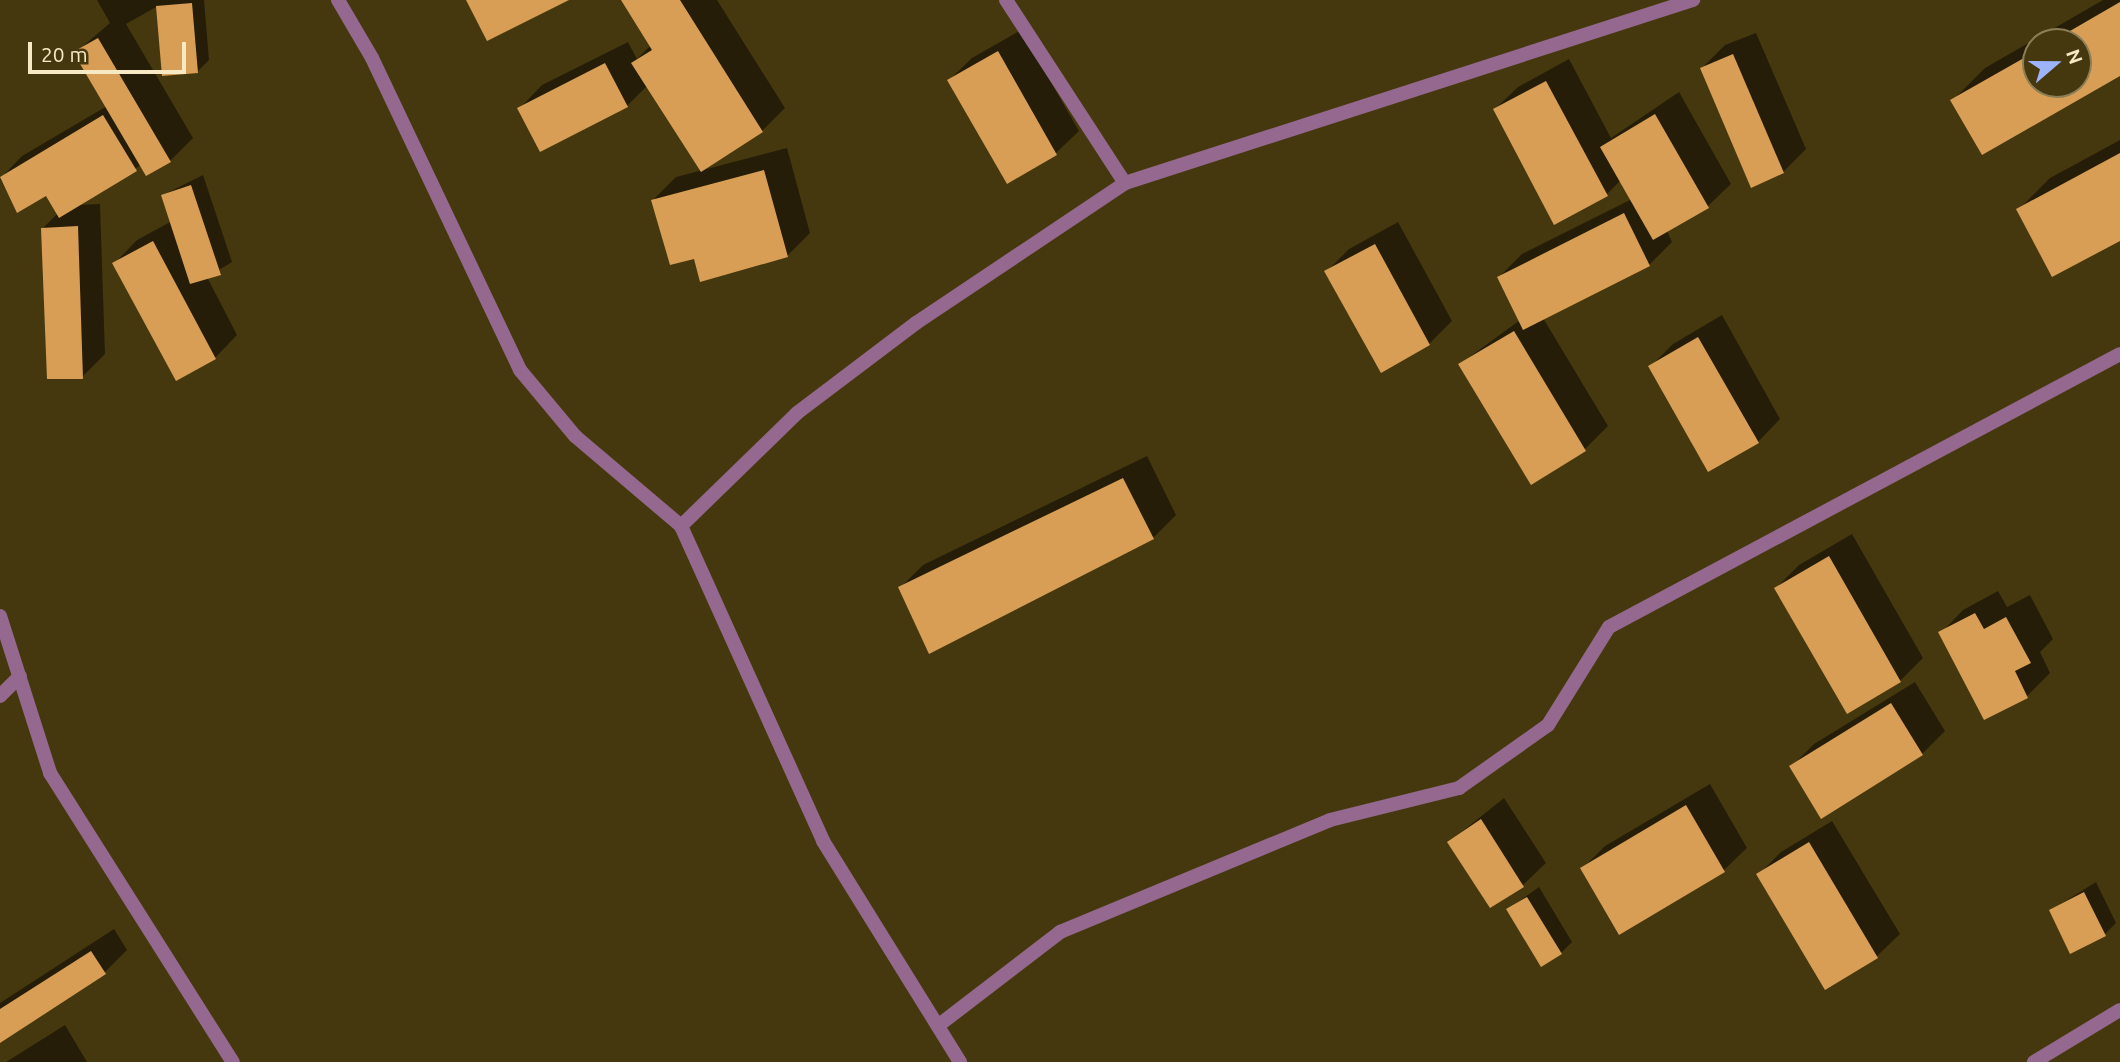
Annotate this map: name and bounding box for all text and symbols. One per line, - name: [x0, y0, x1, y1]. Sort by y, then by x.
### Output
- scale bar: [32, 28, 189, 72]
- north arrow: [2022, 28, 2092, 98]
- text: 20 m: [41, 42, 88, 66]
- text: N: [2062, 46, 2088, 67]

